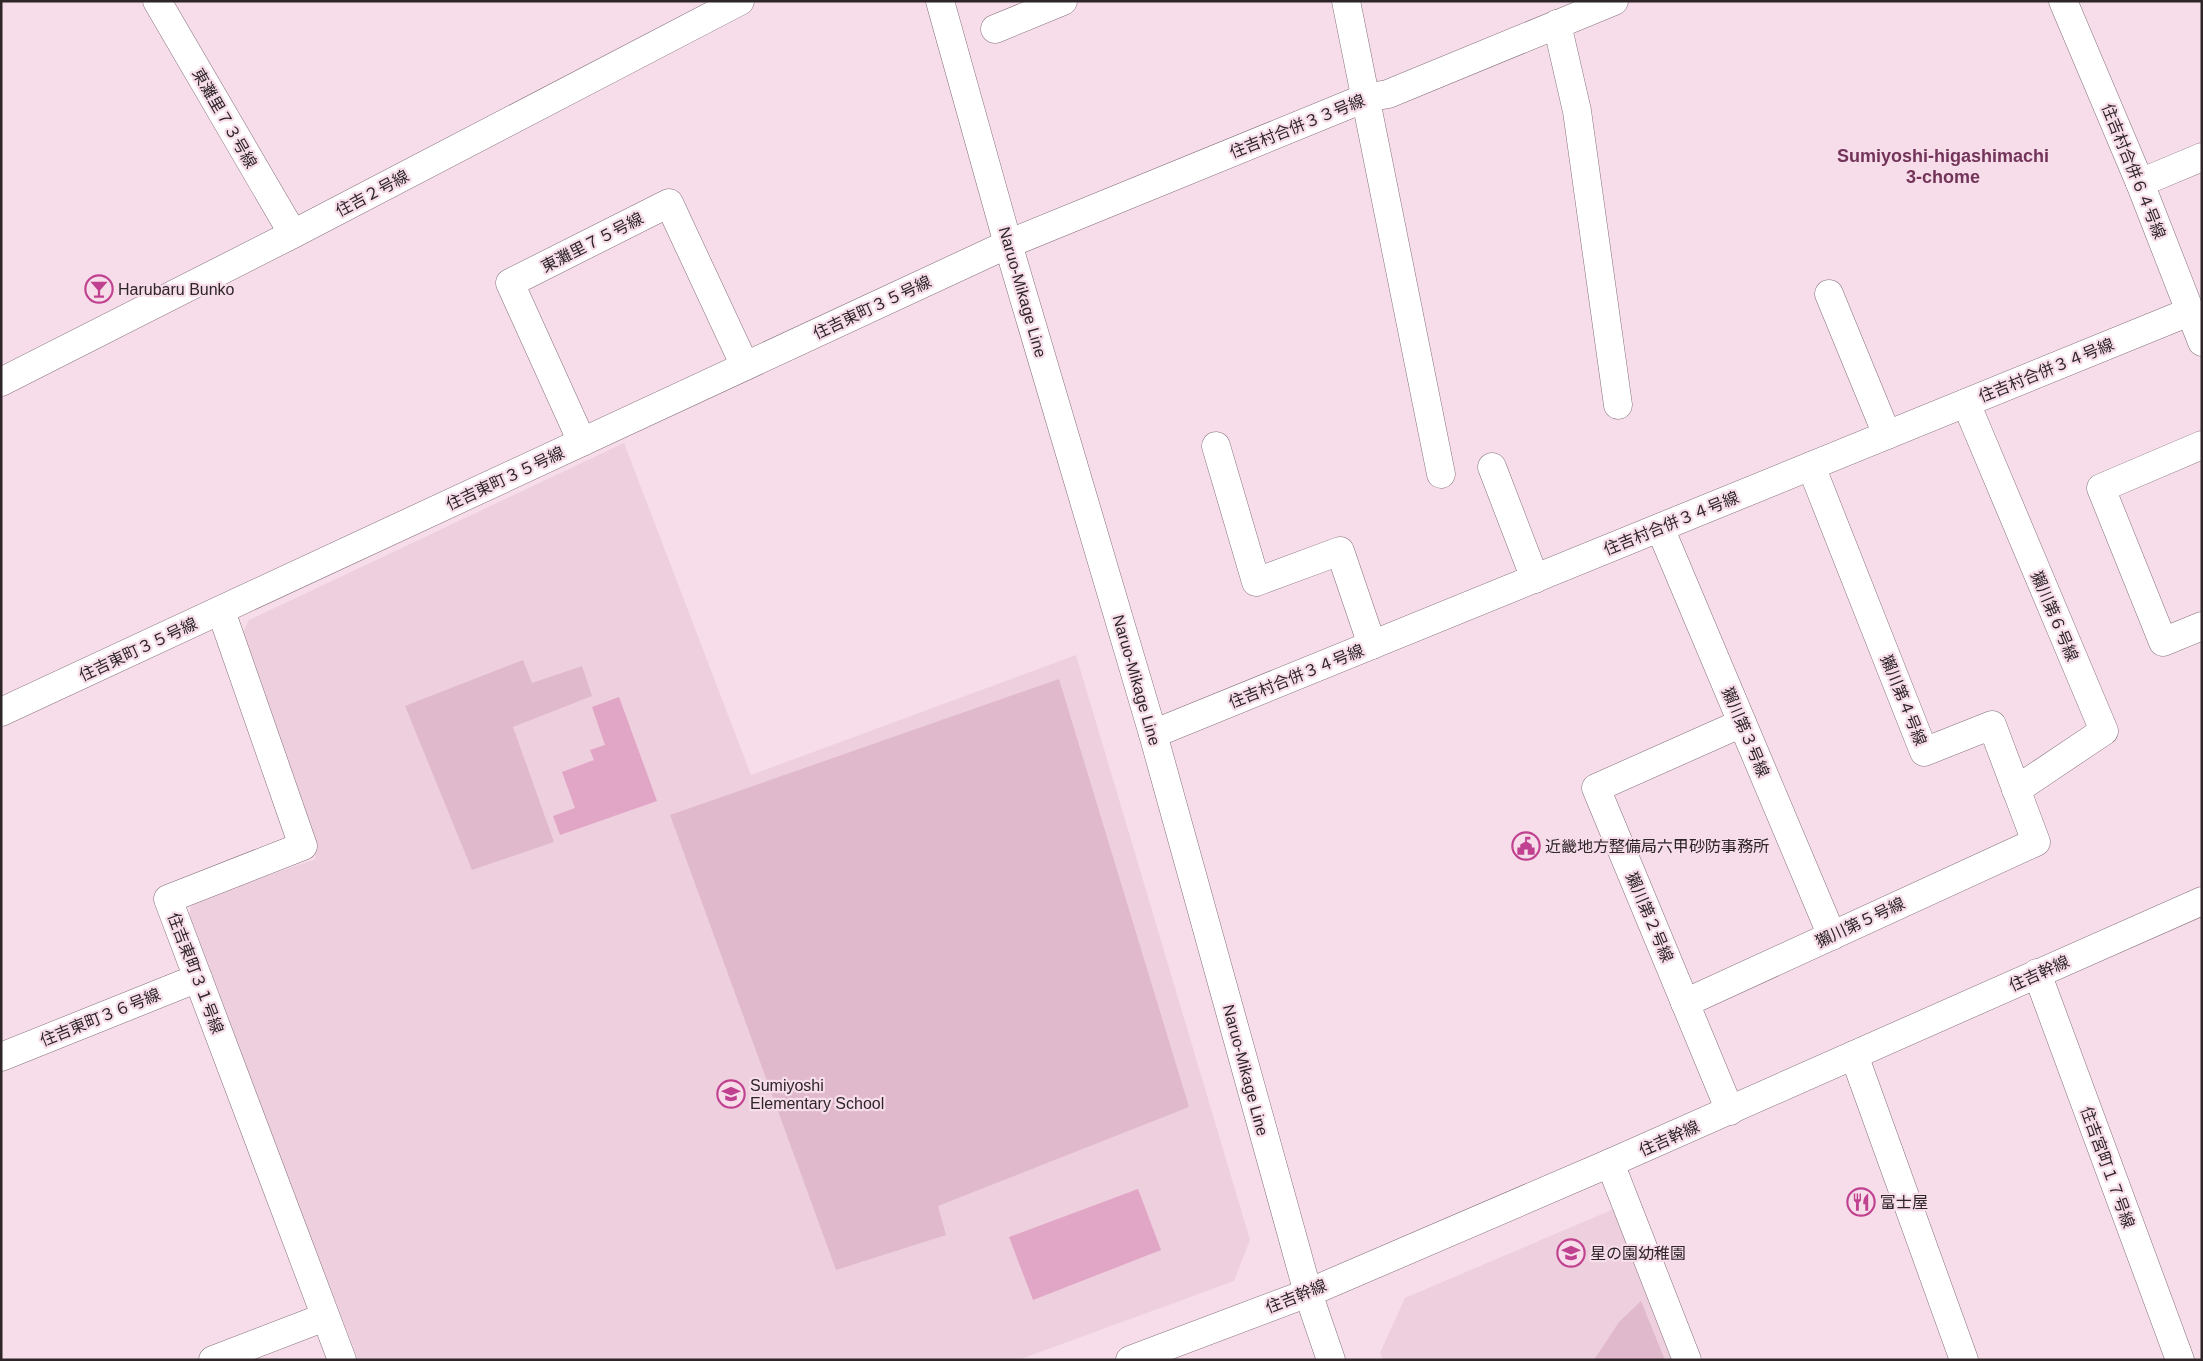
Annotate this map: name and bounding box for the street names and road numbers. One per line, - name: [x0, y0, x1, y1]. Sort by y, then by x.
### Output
- street label: 東灘里７３号線: [189, 65, 260, 171]
- street label: 住吉村合併３３号線: [1227, 92, 1367, 161]
- street label: 住吉村合併６４号線: [2099, 101, 2168, 241]
- street label: 住吉２号線: [333, 167, 412, 220]
- street label: 東灘里７５号線: [538, 209, 646, 275]
- street label: Naruo-Mikage Line: [996, 225, 1049, 360]
- street label: 住吉東町３５号線: [811, 273, 934, 342]
- street label: 住吉村合併３４号線: [1976, 336, 2116, 405]
- street label: 住吉東町３５号線: [444, 444, 567, 513]
- street label: 住吉村合併３４号線: [1601, 489, 1741, 558]
- street label: 獺川第６号線: [2028, 569, 2081, 664]
- street label: Naruo-Mikage Line: [1110, 613, 1163, 748]
- street label: 住吉東町３５号線: [77, 615, 200, 684]
- street label: 住吉村合併３４号線: [1226, 642, 1366, 711]
- street label: 獺川第４号線: [1878, 652, 1929, 748]
- street label: 獺川第３号線: [1719, 685, 1772, 780]
- street label: 獺川第２号線: [1623, 870, 1676, 965]
- street label: 獺川第５号線: [1813, 894, 1907, 950]
- street label: 住吉東町３１号線: [165, 910, 226, 1036]
- street label: 住吉幹線: [2007, 953, 2072, 994]
- street label: 住吉東町３６号線: [38, 986, 163, 1049]
- street label: Naruo-Mikage Line: [1220, 1003, 1271, 1138]
- street label: 住吉宮町１７号線: [2078, 1104, 2137, 1230]
- street label: 住吉幹線: [1637, 1118, 1702, 1159]
- street label: 住吉幹線: [1263, 1277, 1329, 1316]

